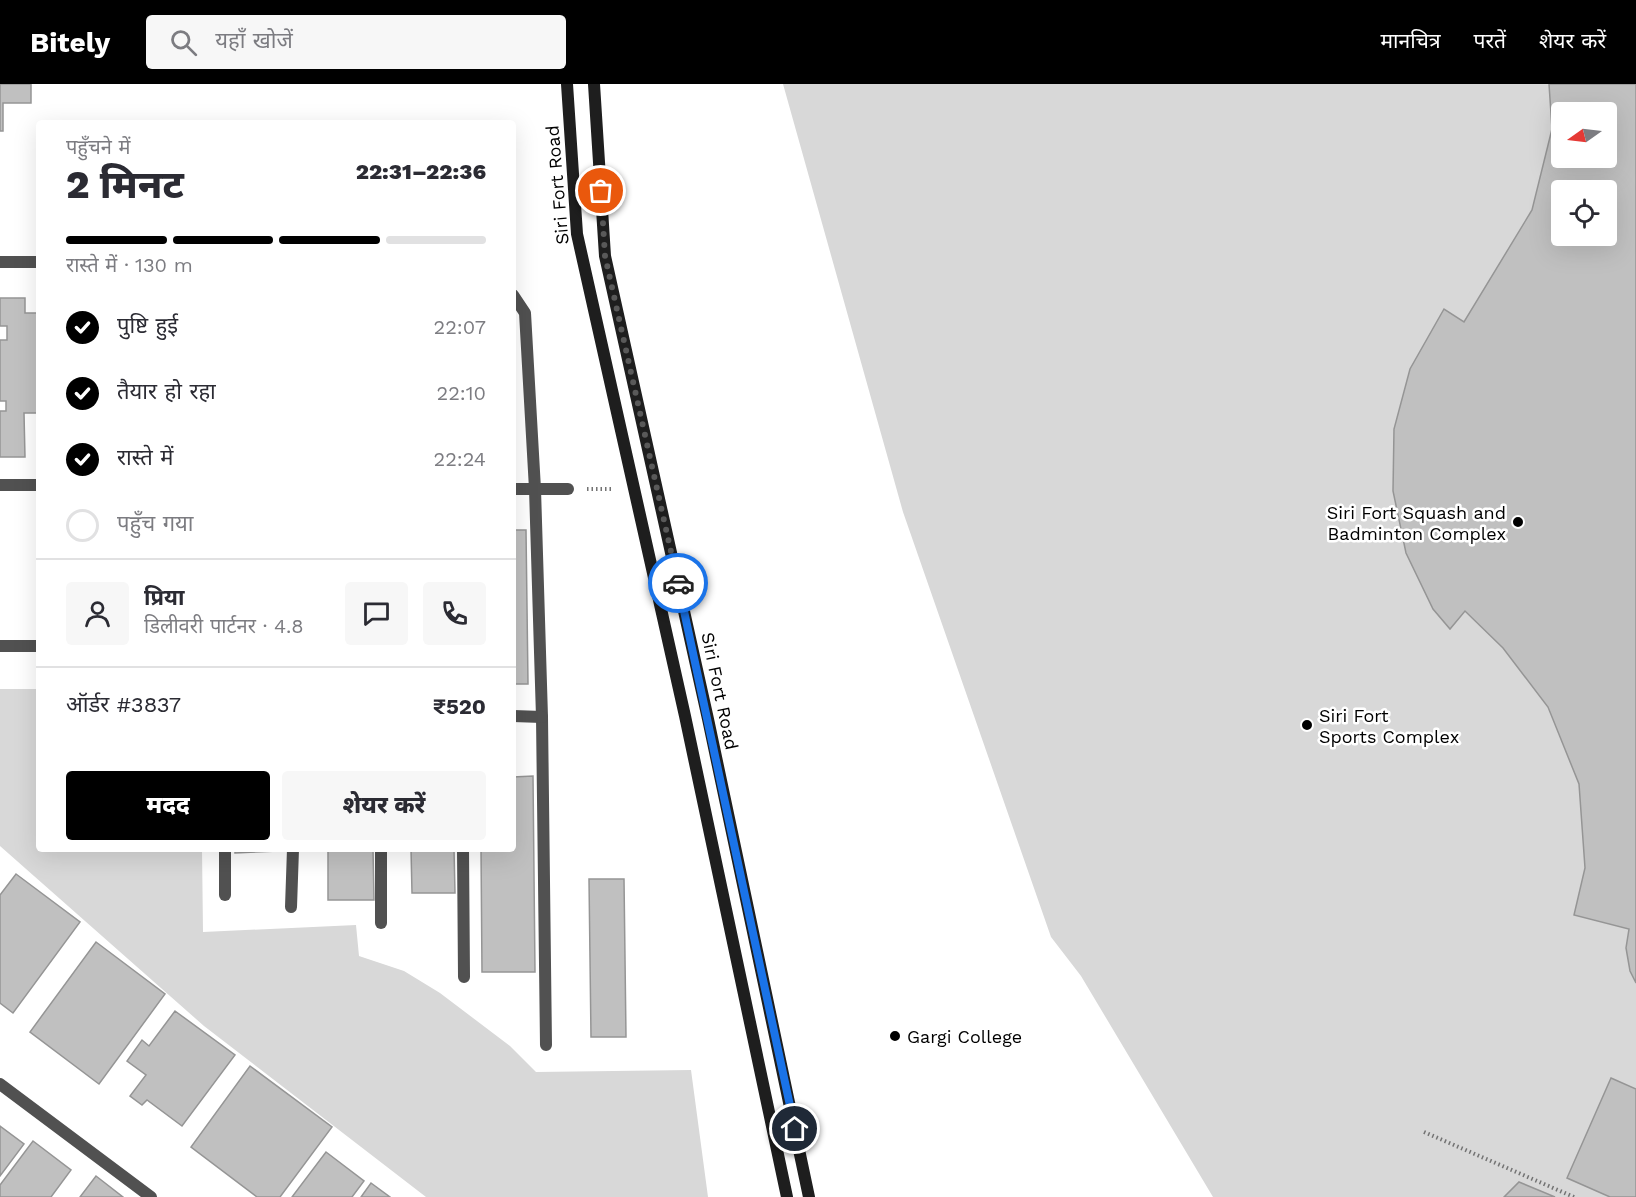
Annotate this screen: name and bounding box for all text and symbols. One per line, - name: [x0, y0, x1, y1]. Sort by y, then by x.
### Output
- search box: [146, 15, 566, 69]
- text: Bitely: [30, 26, 110, 59]
- icon: search: [167, 26, 200, 59]
- text: यहाँ खोजें: [215, 28, 293, 53]
- text: मानचित्र: [1381, 28, 1441, 53]
- text: परतें: [1474, 28, 1506, 53]
- text: शेयर करें: [1539, 28, 1606, 53]
- north arrow: [1551, 102, 1617, 168]
- map controls: [1551, 102, 1617, 246]
- street label: Siri Fort Road: [541, 124, 573, 246]
- text: पहुँचने में: [66, 135, 131, 159]
- text: 22:31–22:36: [356, 159, 486, 184]
- text: 2 मिनट: [66, 162, 184, 207]
- pin: [575, 165, 626, 216]
- icon: bag: [584, 174, 617, 207]
- button: locate: [1551, 180, 1617, 246]
- text: रास्ते में · 130 m: [66, 253, 193, 277]
- icon: check: [66, 311, 99, 344]
- text: पुष्टि हुई: [117, 313, 178, 338]
- text: 22:07: [434, 315, 486, 339]
- icon: check: [66, 377, 99, 410]
- text: तैयार हो रहा: [117, 379, 216, 404]
- text: 22:10: [437, 381, 486, 405]
- icon: check: [66, 443, 99, 476]
- text: रास्ते में: [117, 445, 173, 470]
- text: 22:24: [433, 447, 486, 471]
- place label: Siri Fort Squash and Badminton Complex: [1327, 502, 1506, 544]
- text: पहुँच गया: [117, 511, 194, 536]
- marker: Siri Fort Squash and Badminton Complex: [1511, 515, 1525, 529]
- courier: [648, 553, 708, 613]
- icon: car: [662, 567, 695, 600]
- button: person: [66, 582, 129, 645]
- button: chat: [345, 582, 408, 645]
- button: phone: [423, 582, 486, 645]
- text: प्रिया: [144, 585, 184, 610]
- text: डिलीवरी पार्टनर · 4.8: [144, 614, 304, 638]
- street label: Siri Fort Road: [697, 630, 743, 752]
- text: ऑर्डर #3837: [66, 692, 181, 717]
- text: ₹520: [433, 694, 486, 719]
- place label: Siri Fort Sports Complex: [1319, 705, 1459, 747]
- marker: Siri Fort Sports Complex: [1300, 718, 1314, 732]
- button: मदद: [66, 771, 270, 840]
- button: शेयर करें: [282, 771, 486, 840]
- place label: Gargi College: [907, 1026, 1022, 1047]
- marker: Gargi College: [888, 1029, 902, 1043]
- pin: [769, 1103, 820, 1154]
- icon: home: [778, 1112, 811, 1145]

